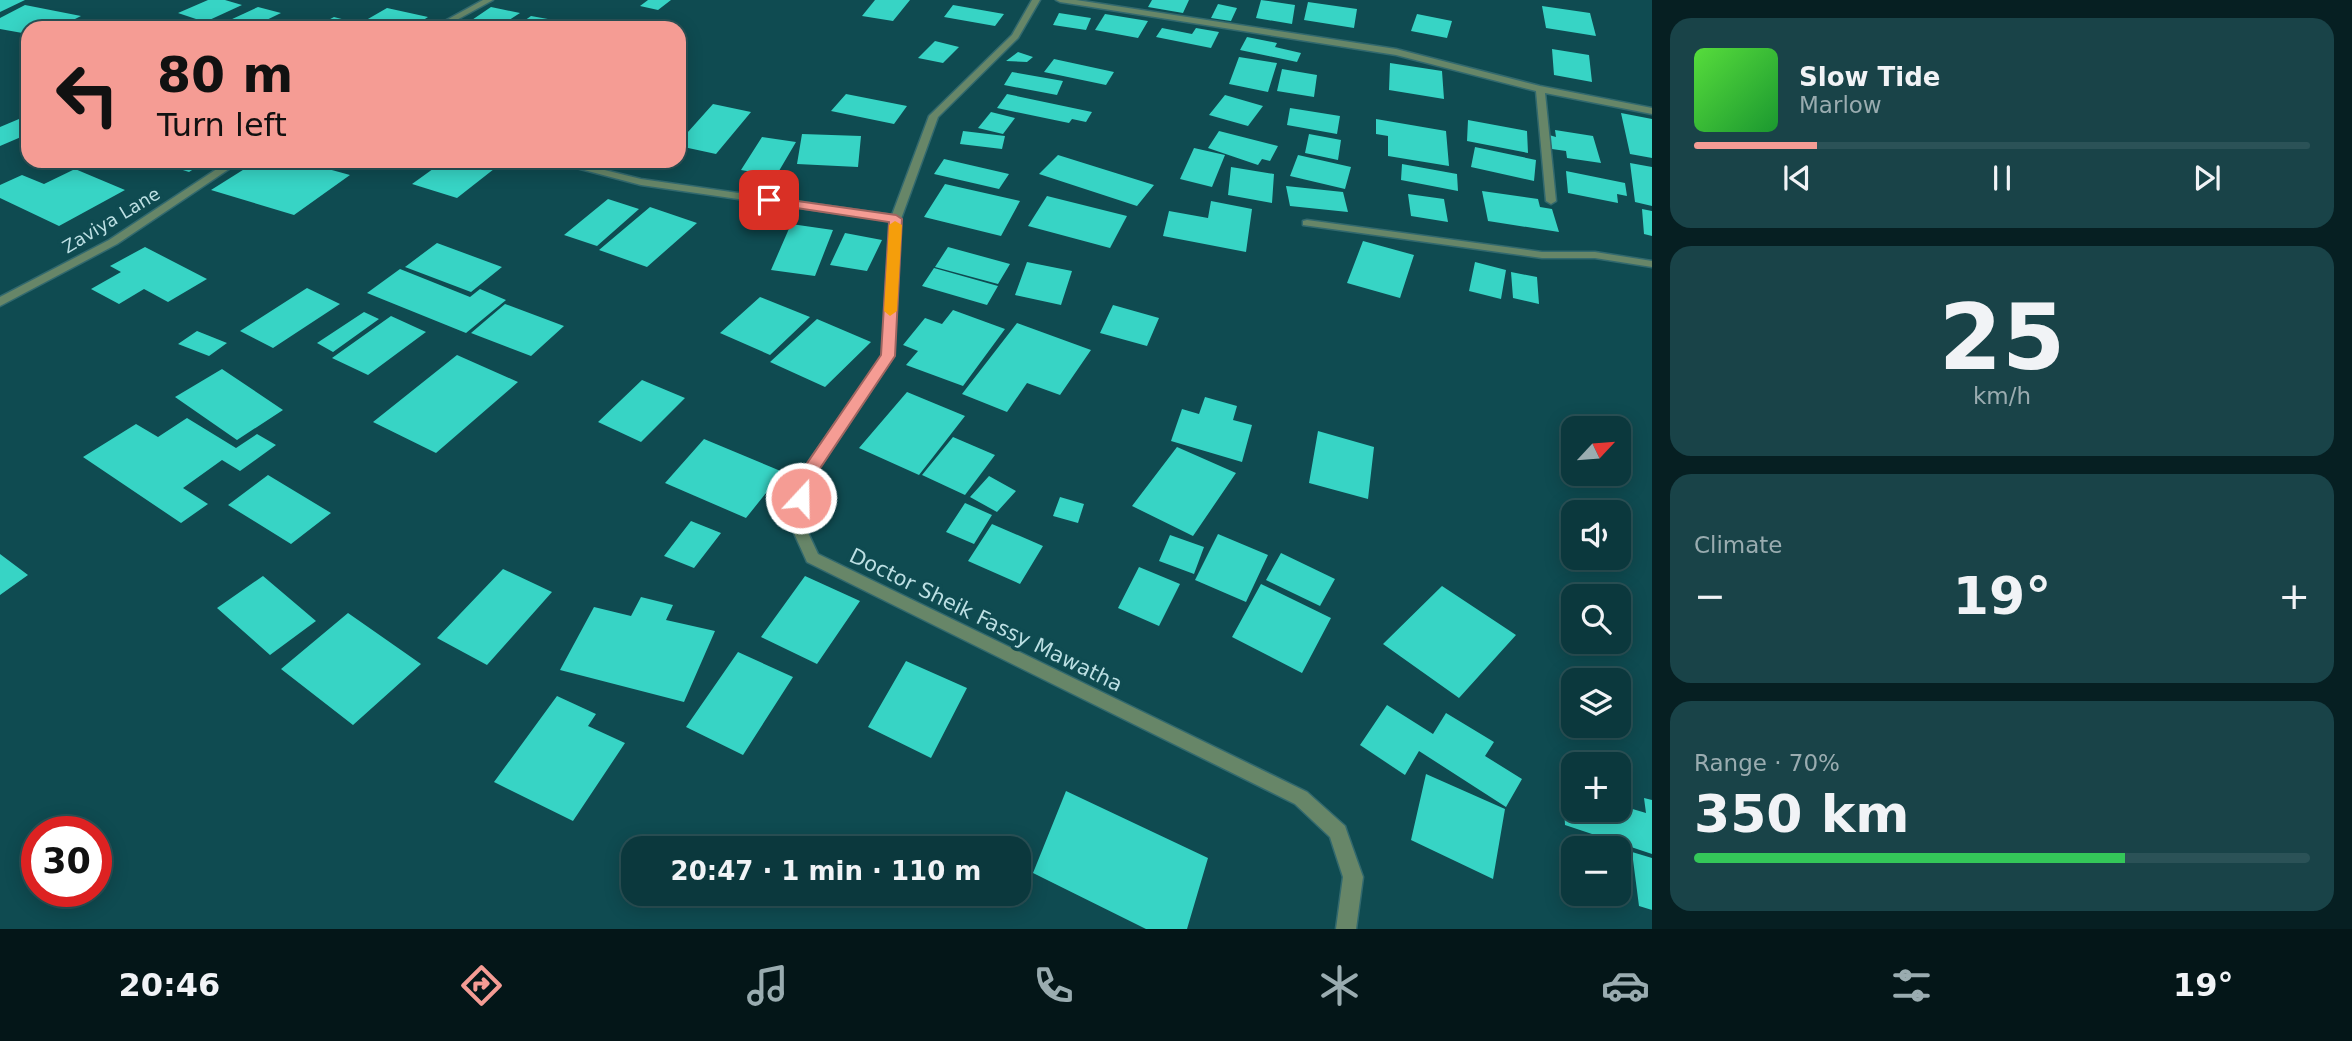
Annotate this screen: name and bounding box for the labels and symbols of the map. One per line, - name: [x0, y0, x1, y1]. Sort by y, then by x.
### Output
- pin: [739, 170, 799, 230]
- street label: Zaviya Lane: [58, 183, 164, 257]
- north arrow: [1561, 416, 1631, 486]
- position arrow: [764, 461, 838, 535]
- street label: Doctor Sheik Fassy Mawatha: [846, 543, 1126, 697]
- speed limit sign: 30: [21, 816, 112, 907]

